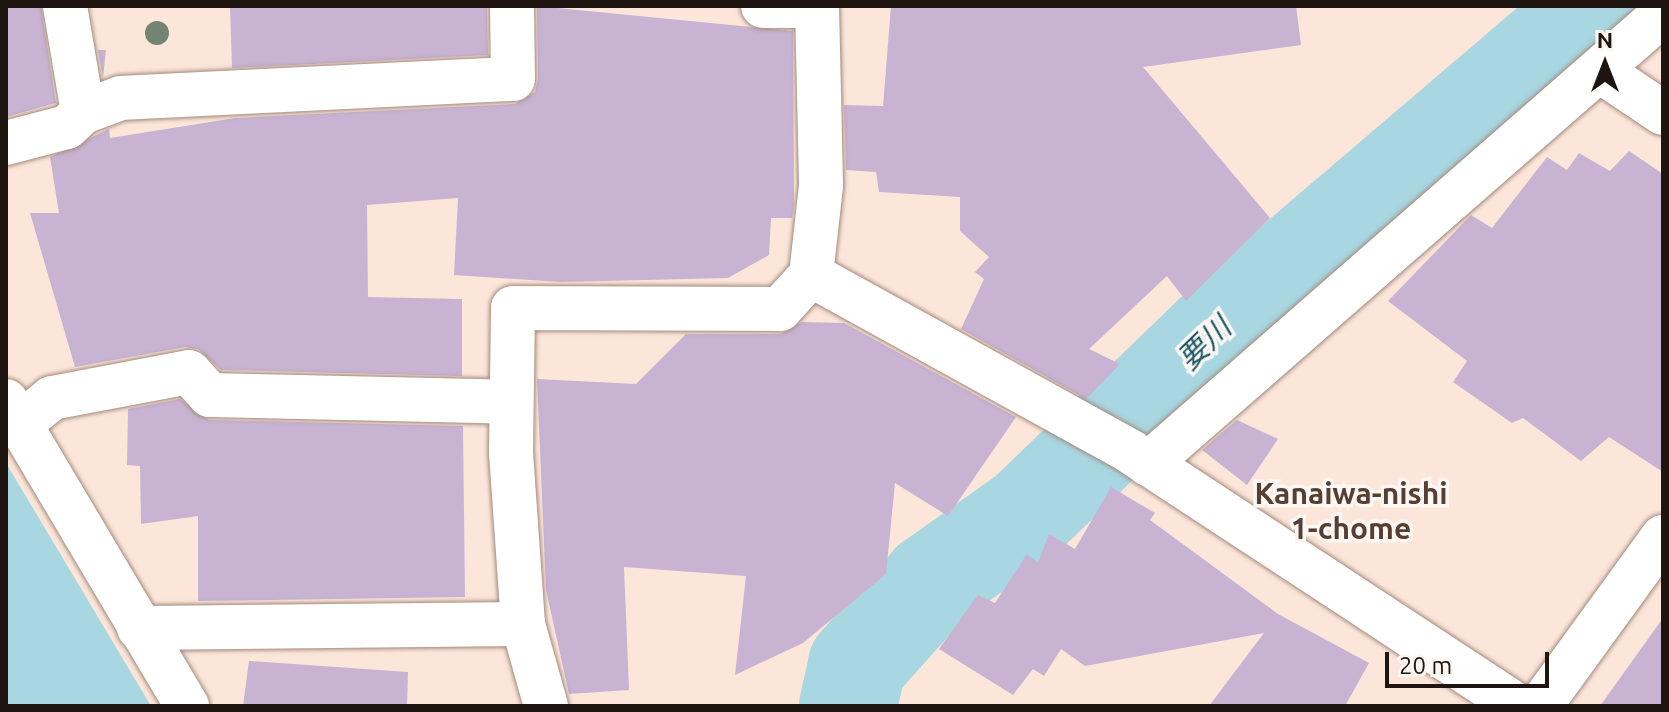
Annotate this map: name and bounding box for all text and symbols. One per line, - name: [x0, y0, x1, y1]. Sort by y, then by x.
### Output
- north arrow: [1565, 24, 1645, 104]
- text: N: [1597, 27, 1613, 52]
- water label: 要川: [1170, 309, 1238, 377]
- district label: Kanaiwa-nishi 1-chome: [1254, 475, 1448, 546]
- scale bar: [1389, 636, 1553, 686]
- text: 20 m: [1399, 652, 1452, 679]

